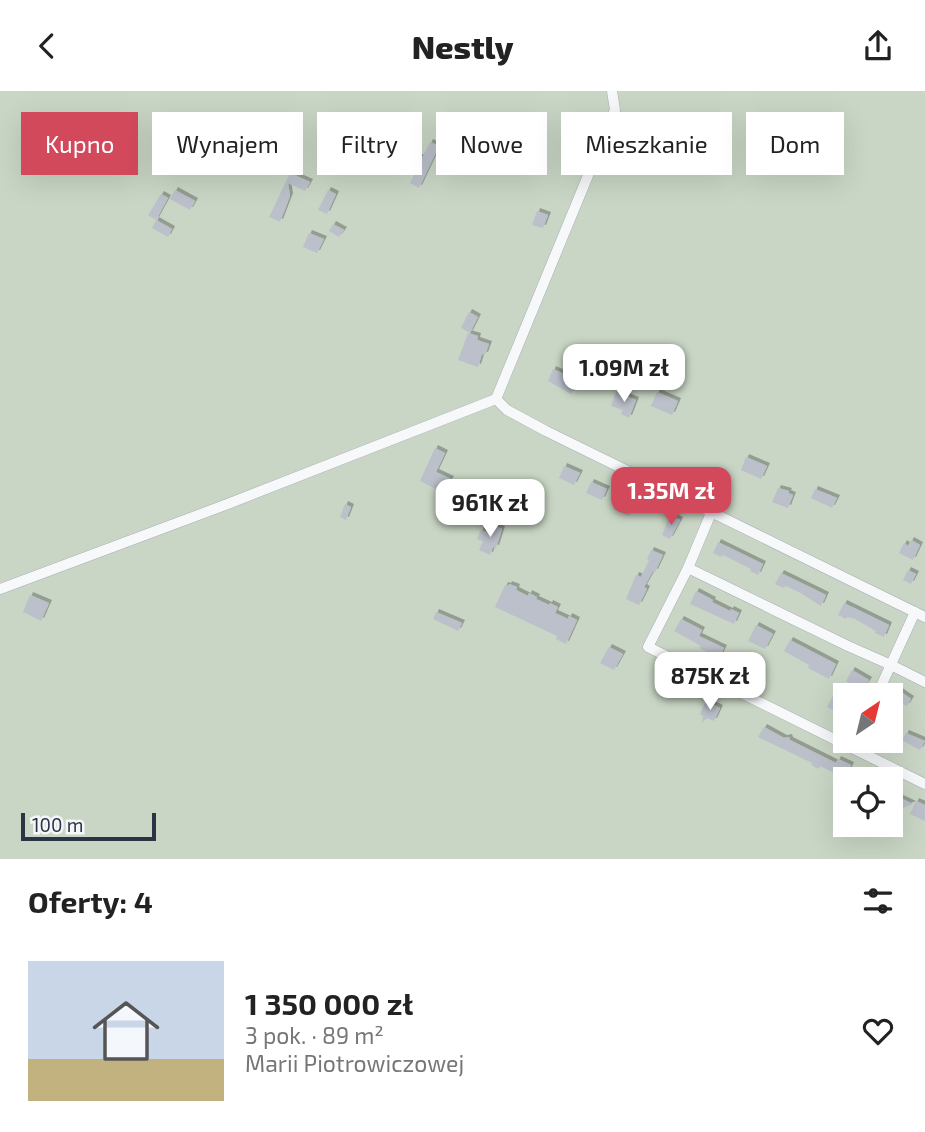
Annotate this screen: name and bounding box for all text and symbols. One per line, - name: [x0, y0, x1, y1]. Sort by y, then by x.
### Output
- icon: back: [28, 27, 66, 65]
- text: Nestly: [412, 27, 513, 65]
- icon: share: [859, 27, 897, 65]
- chip: Kupno: [21, 112, 138, 175]
- chip: Wynajem: [152, 112, 303, 175]
- chip: Filtry: [317, 112, 422, 175]
- chip: Nowe: [436, 112, 547, 175]
- chip: Mieszkanie: [561, 112, 732, 175]
- chip: Dom: [746, 112, 844, 175]
- pin: 1.09M zł: [552, 345, 696, 404]
- text: 1.09M zł: [579, 353, 669, 381]
- pin: 1.35M zł: [599, 467, 743, 527]
- text: 1.35M zł: [627, 476, 715, 504]
- pin: 961K zł: [425, 479, 555, 539]
- text: 961K zł: [452, 488, 528, 516]
- pin: 875K zł: [645, 653, 775, 712]
- text: 875K zł: [671, 661, 749, 689]
- north arrow: [833, 683, 903, 753]
- map controls: [833, 683, 903, 837]
- button: locate: [833, 767, 903, 837]
- scale bar: [21, 810, 156, 842]
- text: 100 m: [32, 813, 83, 836]
- icon: filters: [859, 882, 897, 920]
- text: Oferty: 4: [28, 883, 153, 919]
- text: 1 350 000 zł: [245, 985, 413, 1021]
- icon: home: [84, 989, 168, 1073]
- icon: heart: [859, 1012, 897, 1050]
- text: 3 pok. · 89 m²: [245, 1021, 384, 1049]
- text: Marii Piotrowiczowej: [245, 1049, 464, 1077]

